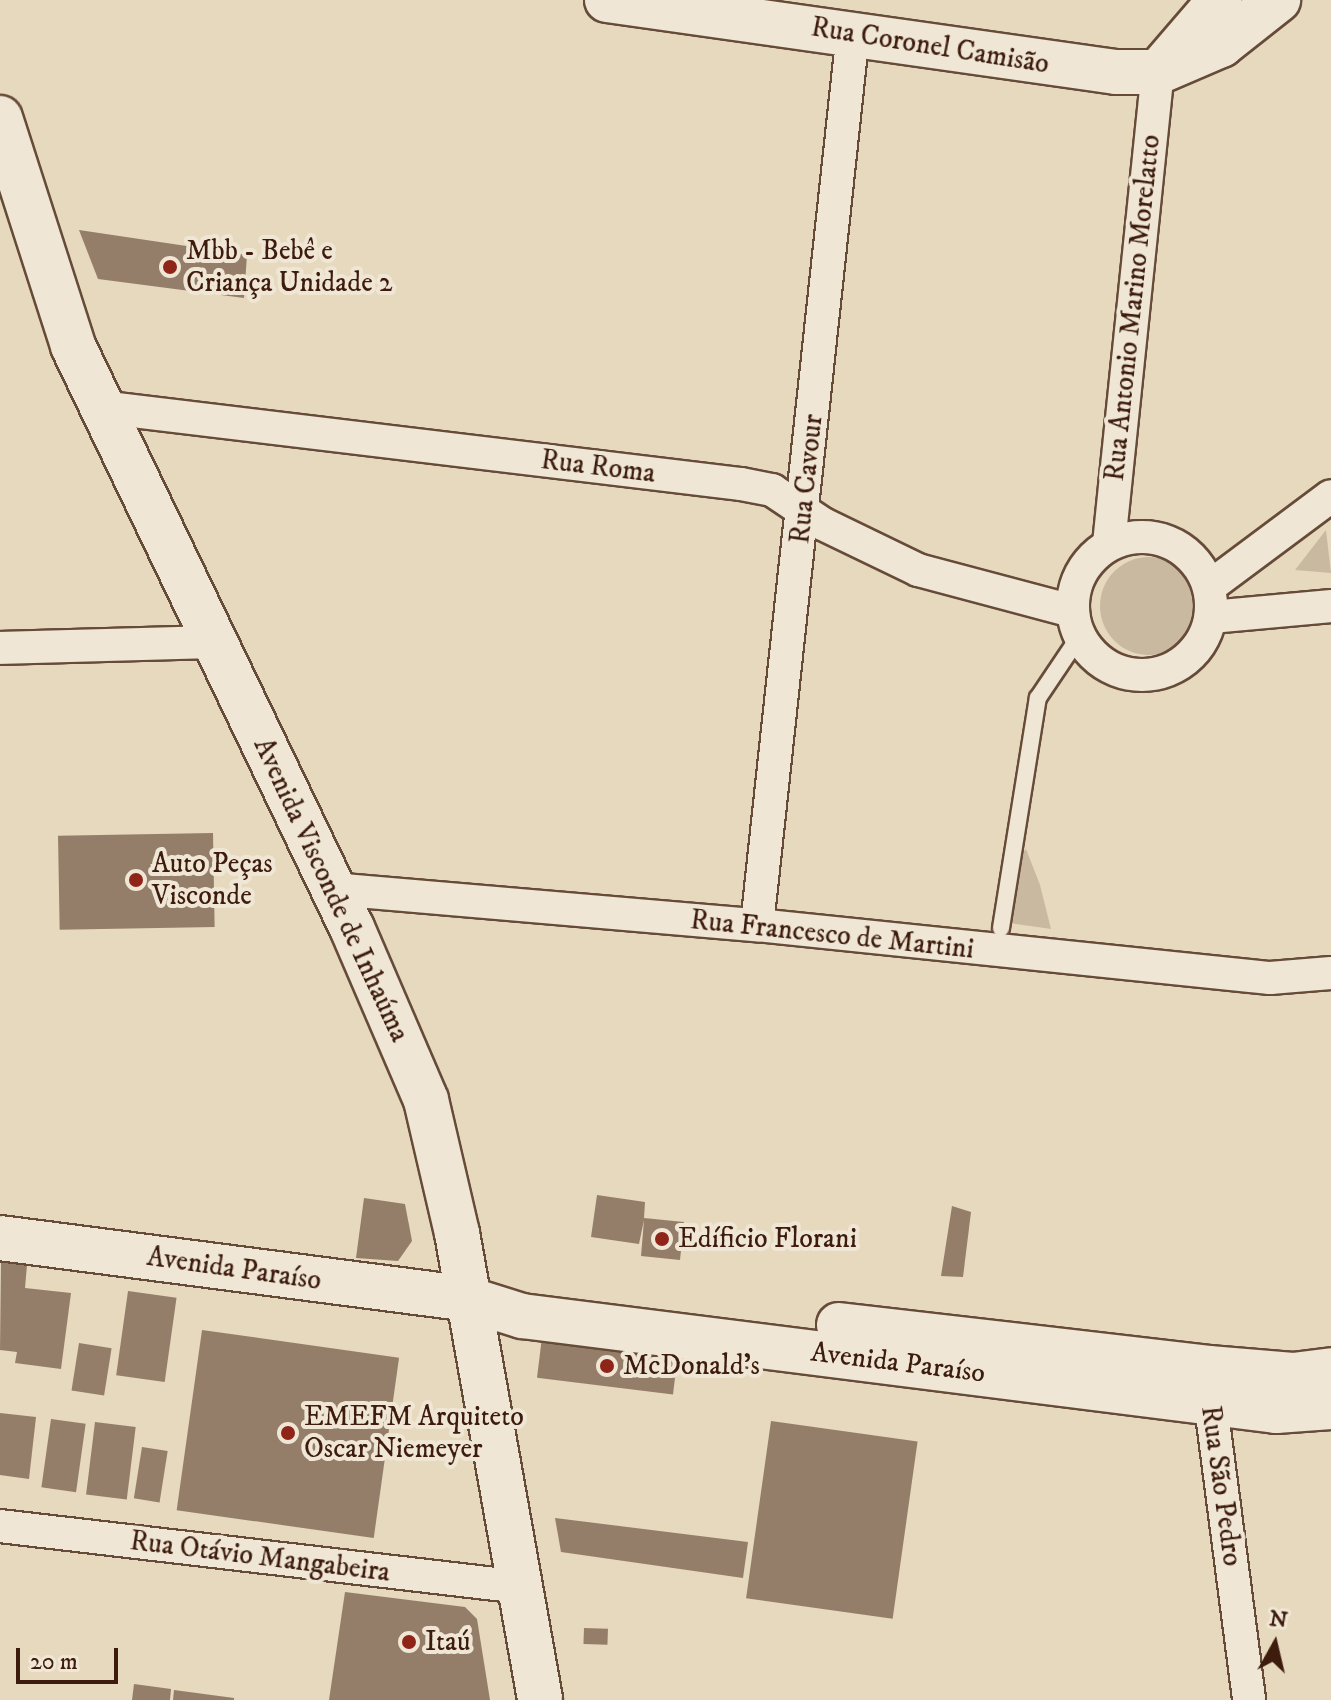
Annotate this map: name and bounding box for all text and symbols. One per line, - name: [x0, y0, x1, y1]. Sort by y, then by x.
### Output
- street label: Rua Coronel Camisão: [809, 11, 1051, 81]
- street label: Rua Antonio Marino Morelatto: [1098, 133, 1168, 483]
- place label: Mbb - Bebê e Criança Unidade 2: [186, 234, 393, 300]
- marker: Mbb - Bebê e Criança Unidade 2: [161, 258, 179, 276]
- street label: Rua Cavour: [783, 412, 831, 546]
- street label: Rua Roma: [539, 443, 657, 491]
- street label: Avenida Visconde de Inhaúma: [246, 733, 416, 1047]
- place label: Auto Peças Visconde: [152, 847, 273, 913]
- marker: Auto Peças Visconde: [127, 871, 145, 889]
- street label: Rua Francesco de Martini: [689, 903, 975, 967]
- place label: Edíficio Florani: [678, 1222, 857, 1256]
- marker: Edíficio Florani: [653, 1230, 671, 1248]
- street label: Avenida Paraíso: [145, 1240, 323, 1298]
- street label: Avenida Paraíso: [809, 1336, 987, 1390]
- place label: McDonald's: [623, 1349, 760, 1383]
- marker: McDonald's: [598, 1357, 616, 1375]
- place label: EMEFM Arquiteto Oscar Niemeyer: [304, 1400, 524, 1466]
- street label: Rua São Pedro: [1193, 1404, 1249, 1568]
- marker: EMEFM Arquiteto Oscar Niemeyer: [279, 1424, 297, 1442]
- street label: Rua Otávio Mangabeira: [128, 1524, 392, 1590]
- north arrow: [1235, 1604, 1315, 1684]
- text: N: [1268, 1605, 1289, 1634]
- place label: Itaú: [425, 1625, 470, 1659]
- scale bar: [20, 1632, 122, 1682]
- marker: Itaú: [400, 1633, 418, 1651]
- text: 20 m: [30, 1647, 78, 1677]

